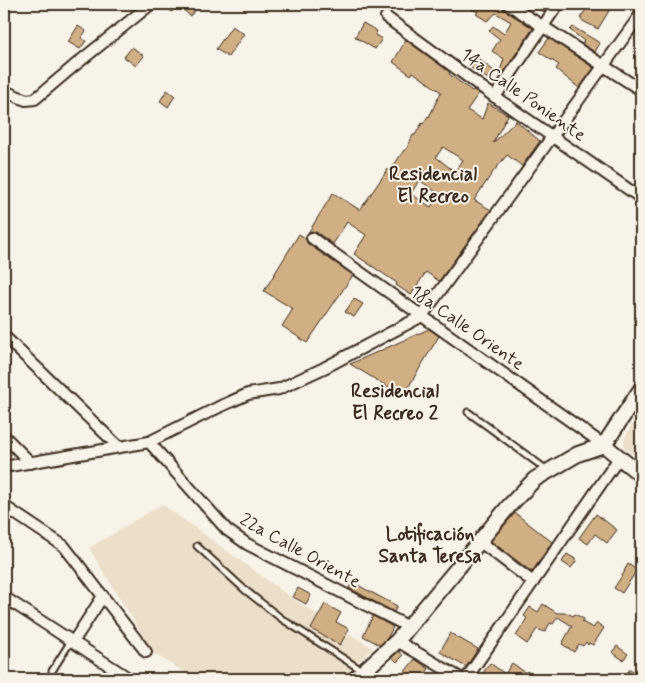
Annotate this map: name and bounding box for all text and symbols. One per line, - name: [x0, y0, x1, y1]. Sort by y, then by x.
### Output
- street label: 14a Calle Poniente: [456, 43, 591, 147]
- district label: Residencial El Recreo: [389, 162, 477, 209]
- street label: 18a Calle Oriente: [405, 280, 529, 376]
- district label: Residencial El Recreo 2: [351, 379, 439, 426]
- street label: 22a Calle Oriente: [235, 508, 365, 594]
- district label: Lotificación Santa Teresa: [379, 522, 481, 569]

